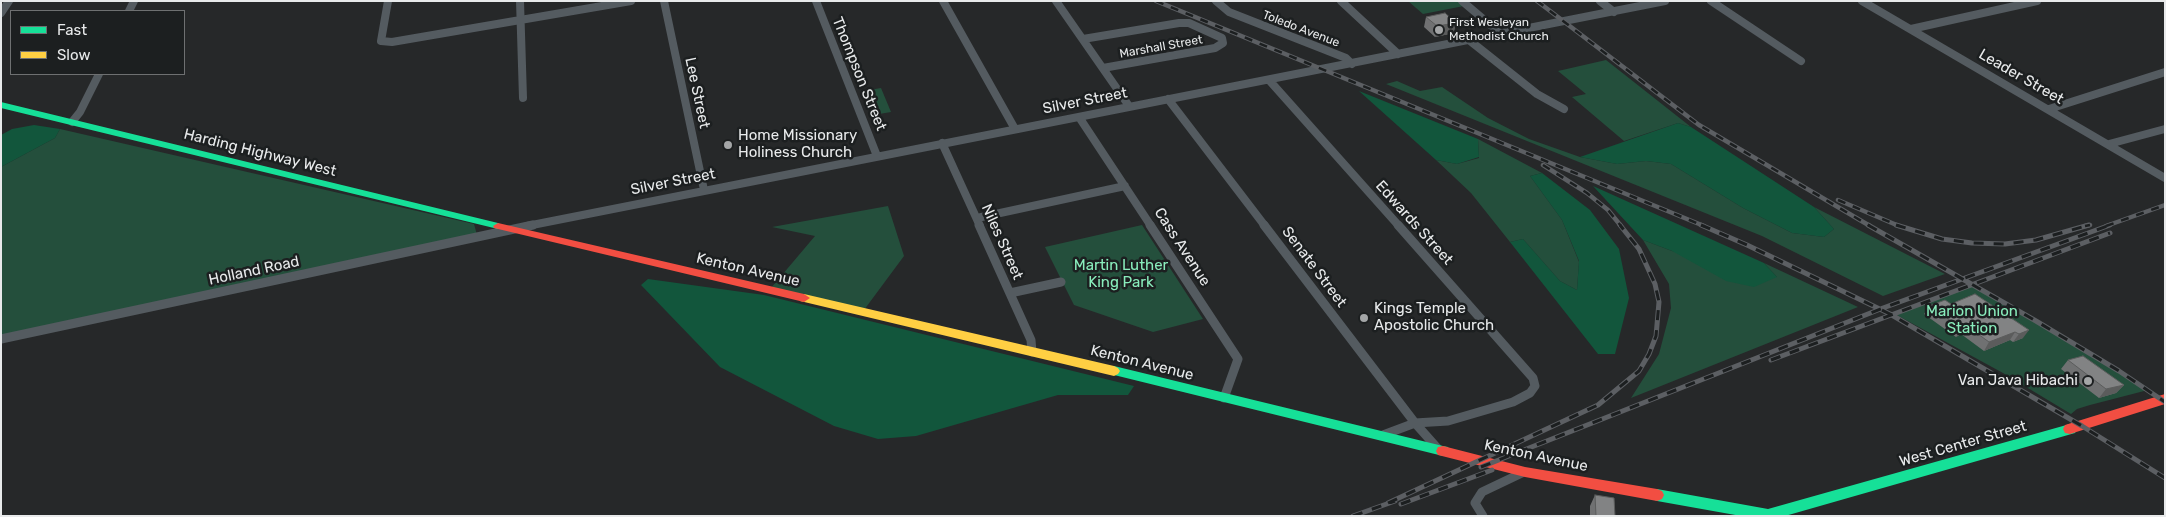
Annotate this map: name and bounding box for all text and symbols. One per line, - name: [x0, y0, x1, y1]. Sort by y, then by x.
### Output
- street label: Toledo Avenue: [1260, 8, 1342, 50]
- legend: [10, 10, 185, 75]
- street label: Thompson Street: [828, 15, 890, 133]
- place label: First Wesleyan Methodist Church: [1449, 16, 1549, 44]
- text: Fast: [57, 21, 87, 39]
- marker: First Wesleyan Methodist Church: [1433, 24, 1445, 36]
- street label: Marshall Street: [1118, 33, 1204, 61]
- street label: Leader Street: [1975, 45, 2067, 109]
- text: Slow: [57, 46, 90, 64]
- street label: Lee Street: [681, 56, 713, 130]
- street label: Silver Street: [1041, 84, 1129, 118]
- street label: Harding Highway West: [182, 125, 338, 181]
- place label: Home Missionary Holiness Church: [738, 127, 857, 162]
- marker: Home Missionary Holiness Church: [722, 139, 734, 151]
- street label: Silver Street: [629, 165, 717, 199]
- street label: Edwards Street: [1371, 177, 1457, 269]
- street label: Niles Street: [977, 201, 1027, 283]
- street label: Cass Avenue: [1150, 204, 1214, 290]
- street label: Senate Street: [1278, 223, 1350, 311]
- street label: Kenton Avenue: [694, 249, 802, 291]
- street label: Holland Road: [207, 253, 301, 289]
- park label: Martin Luther King Park: [1074, 257, 1168, 292]
- place label: Kings Temple Apostolic Church: [1374, 300, 1494, 335]
- park label: Marion Union Station: [1926, 303, 2018, 338]
- marker: Kings Temple Apostolic Church: [1358, 312, 1370, 324]
- street label: Kenton Avenue: [1089, 341, 1195, 385]
- place label: Van Java Hibachi: [1958, 372, 2078, 390]
- marker: Van Java Hibachi: [2082, 375, 2094, 387]
- street label: West Center Street: [1897, 417, 2029, 471]
- street label: Kenton Avenue: [1482, 436, 1590, 476]

